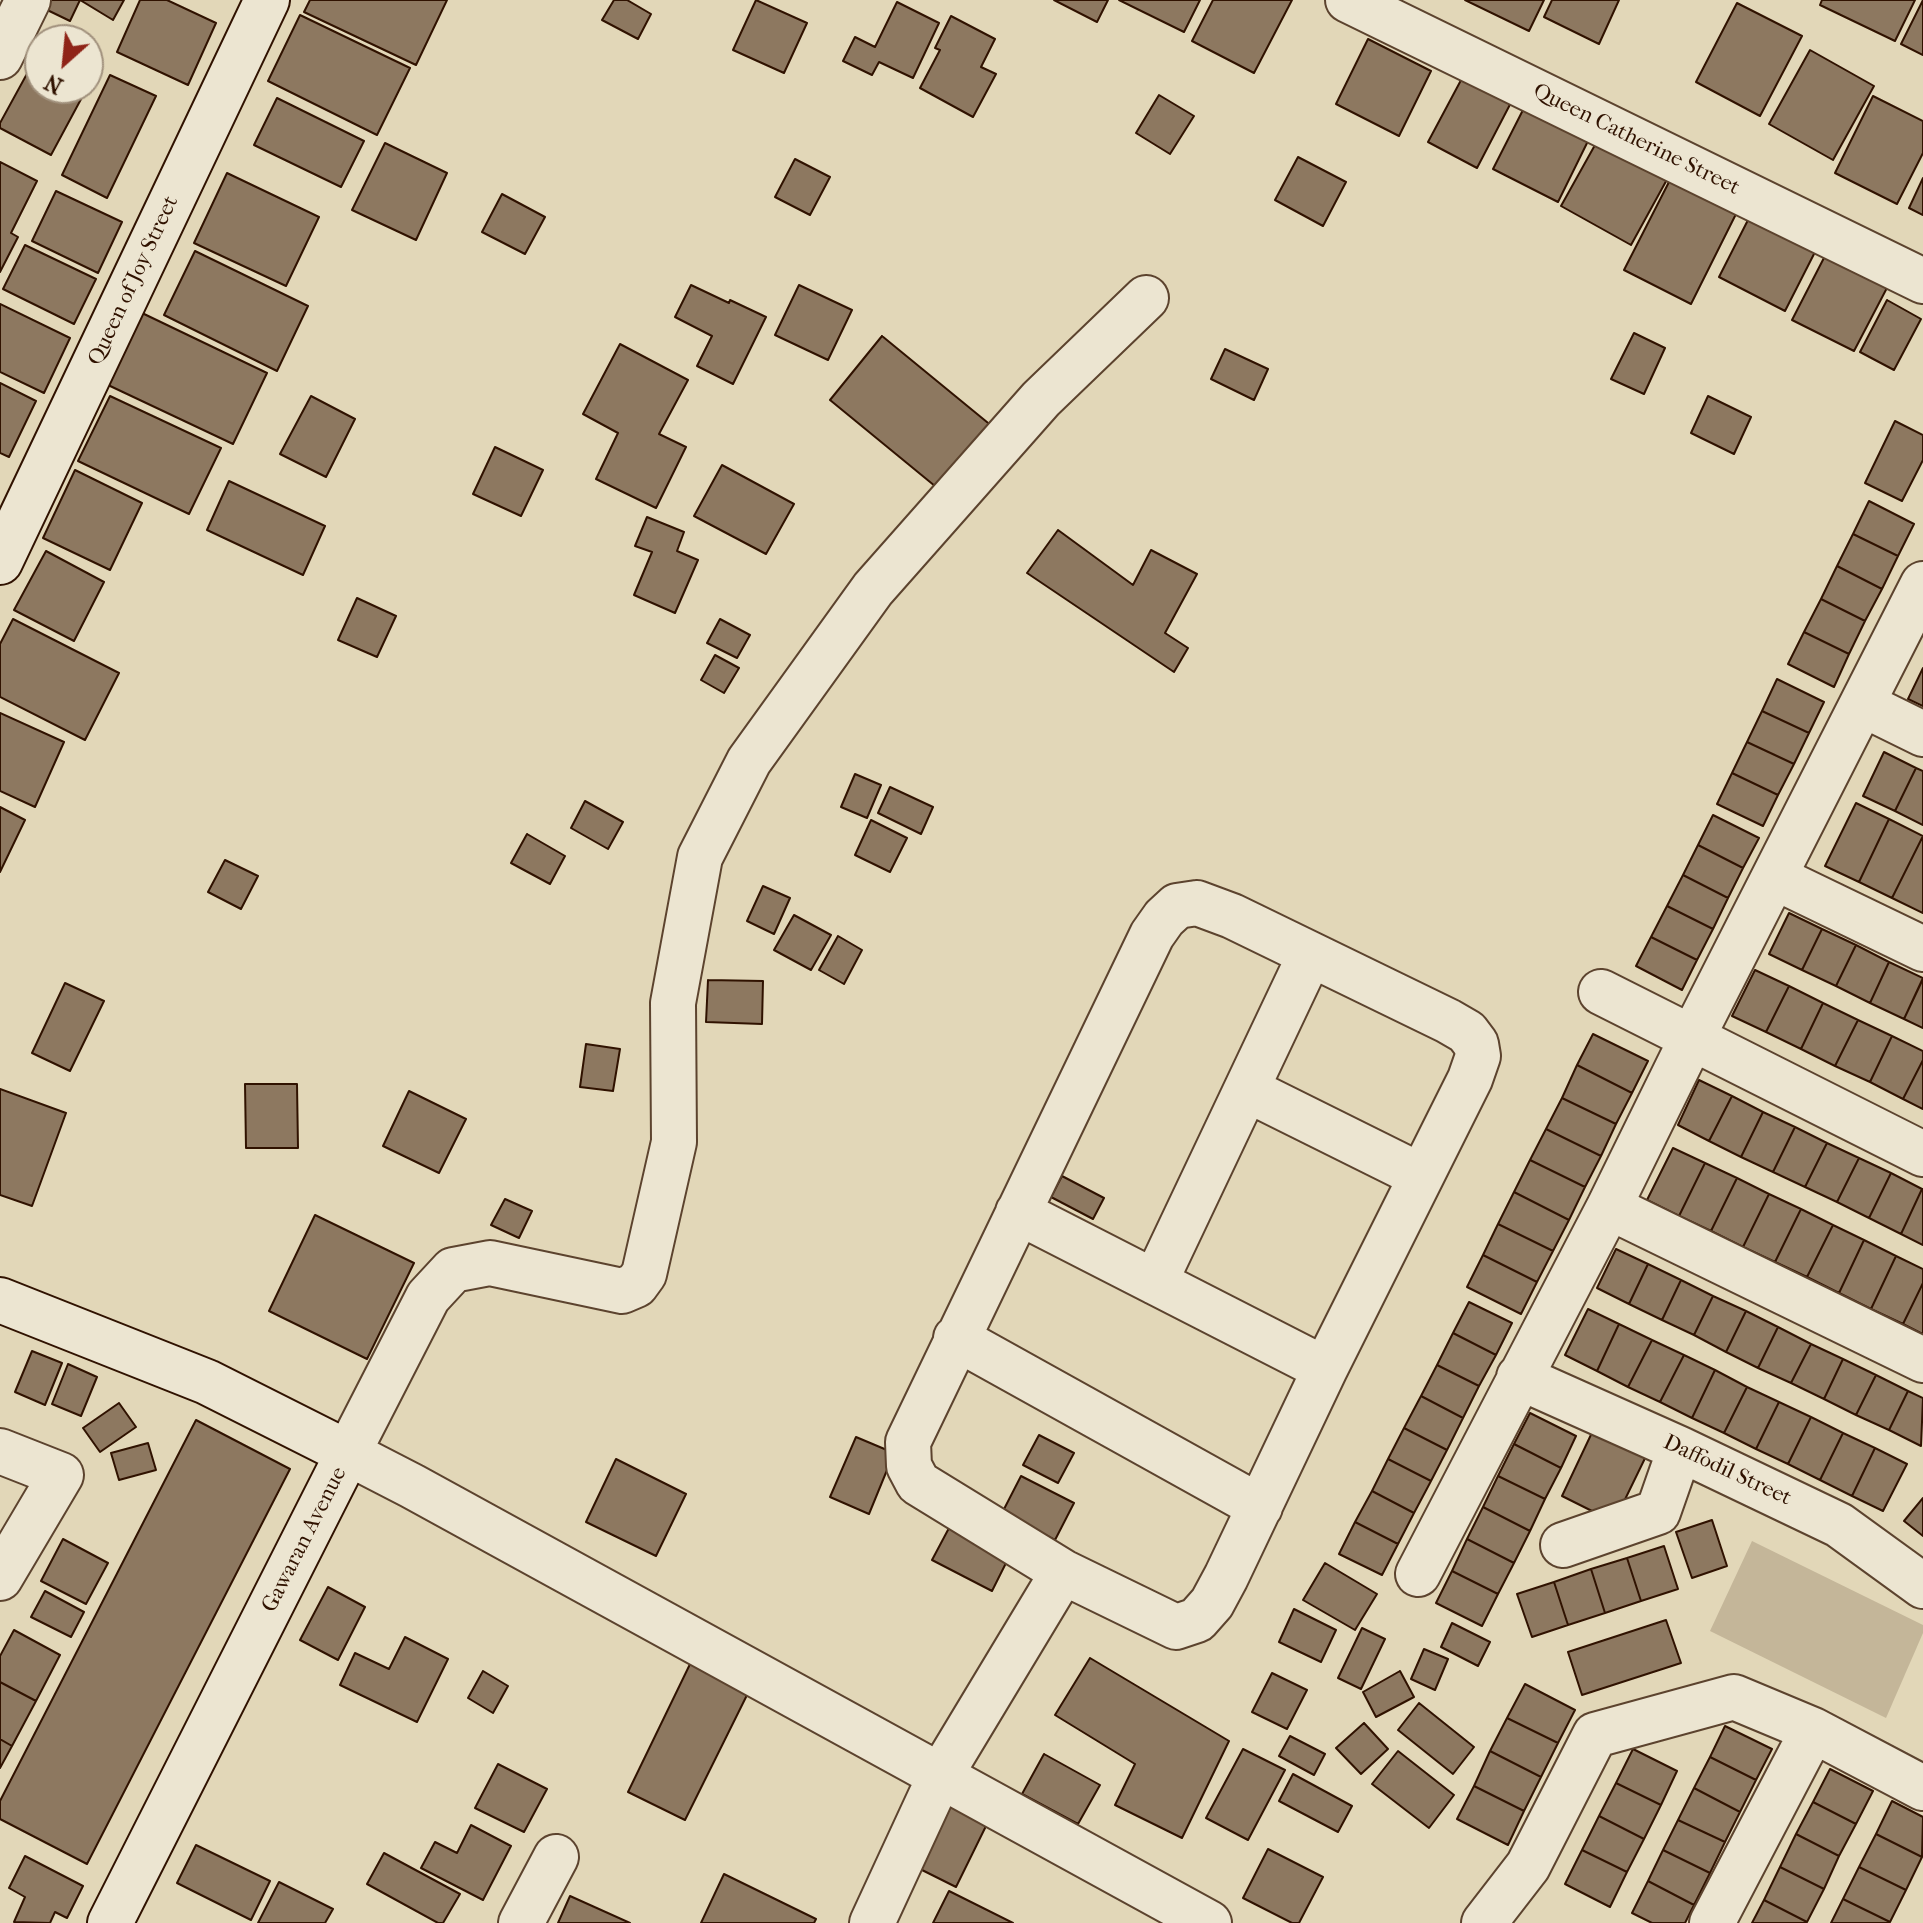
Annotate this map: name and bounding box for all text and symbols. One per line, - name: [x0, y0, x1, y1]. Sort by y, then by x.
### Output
- north arrow: [24, 24, 104, 104]
- text: N: [41, 68, 67, 99]
- street label: Queen Catherine Street: [1528, 78, 1744, 202]
- street label: Queen of Joy Street: [83, 192, 185, 370]
- street label: Daffodil Street: [1659, 1430, 1795, 1512]
- street label: Gawaran Avenue: [257, 1463, 353, 1617]

